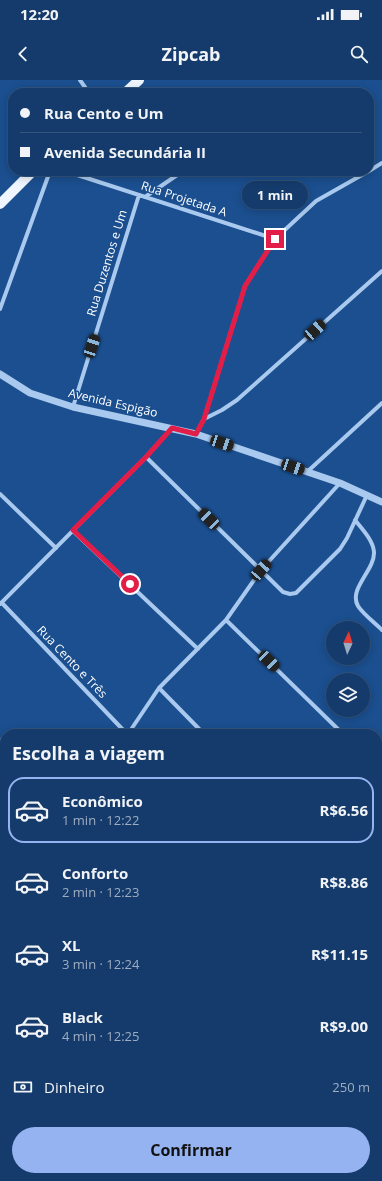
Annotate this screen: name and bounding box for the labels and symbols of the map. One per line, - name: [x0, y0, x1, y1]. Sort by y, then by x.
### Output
- street label: Rua Projetada A: [139, 177, 230, 221]
- callout: 1 min: [242, 181, 308, 209]
- street label: Rua Duzentos e Um: [82, 208, 131, 318]
- route end: [266, 230, 284, 248]
- car: [302, 318, 328, 342]
- car: [83, 333, 101, 359]
- street label: Avenida Espigão: [67, 384, 159, 421]
- car: [209, 434, 235, 452]
- car: [280, 457, 306, 477]
- car: [196, 506, 222, 532]
- car: [249, 557, 273, 583]
- route start: [121, 575, 139, 593]
- north arrow: [326, 621, 370, 665]
- street label: Rua Cento e Três: [33, 622, 112, 702]
- car: [256, 648, 282, 674]

